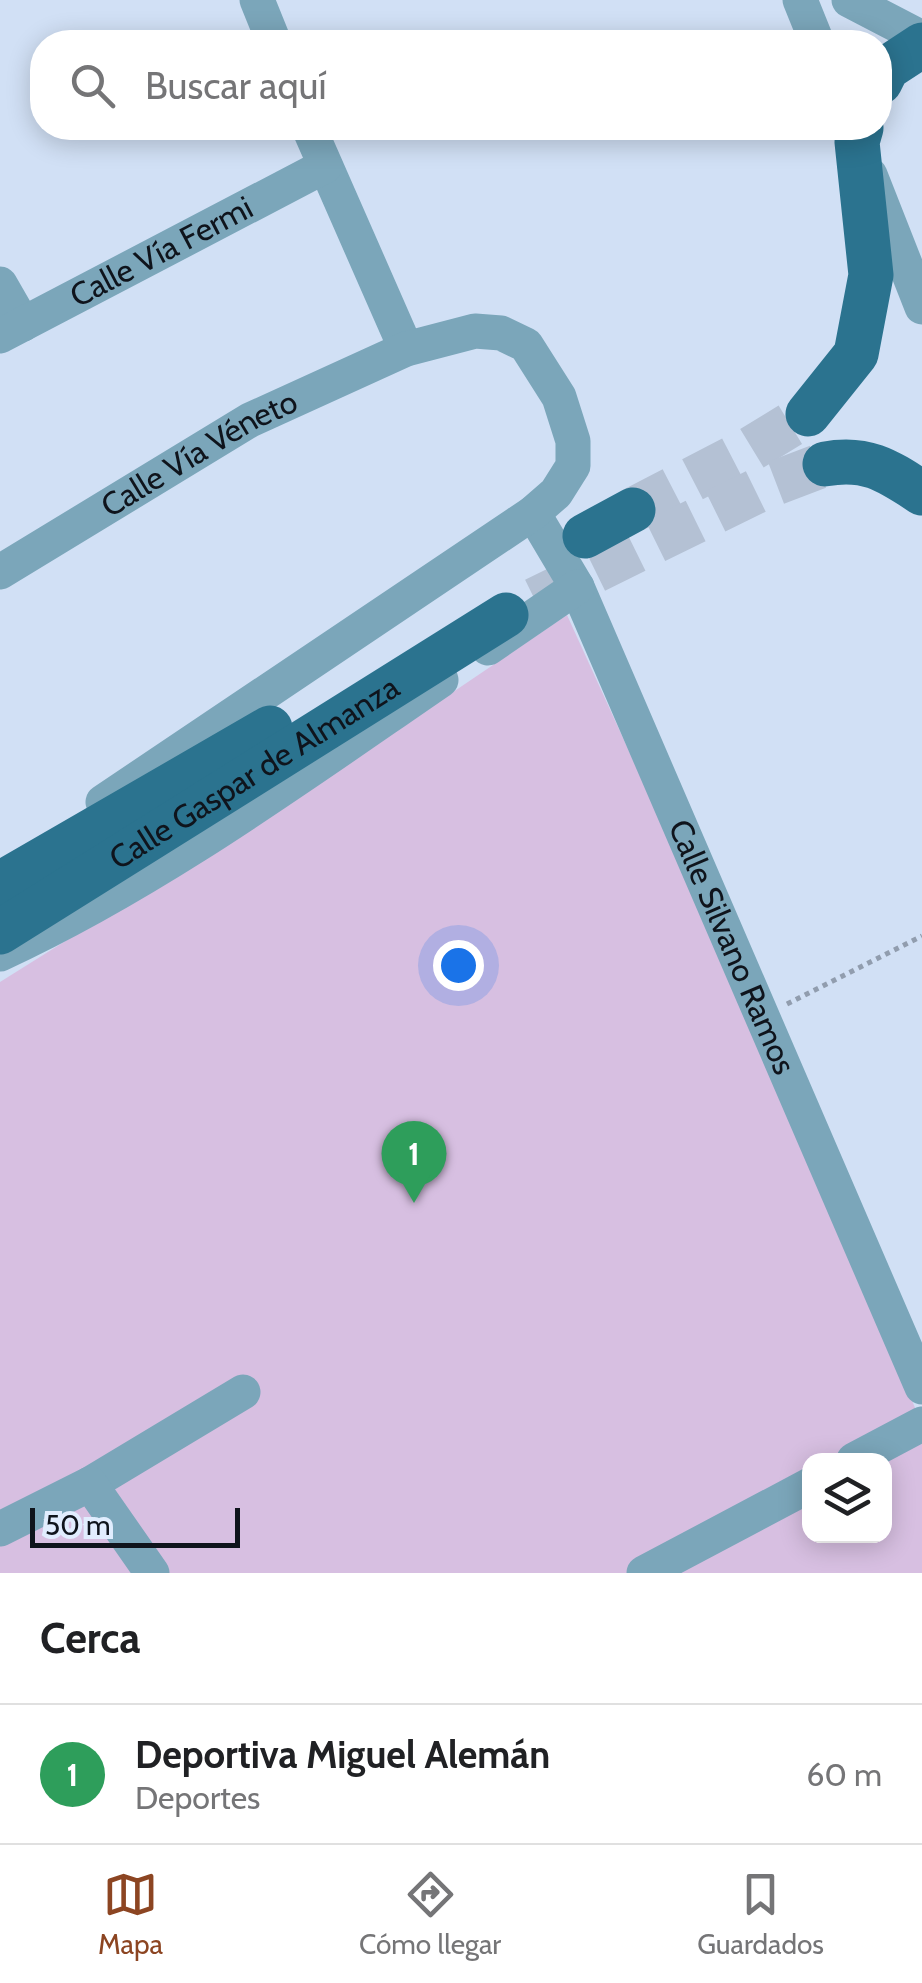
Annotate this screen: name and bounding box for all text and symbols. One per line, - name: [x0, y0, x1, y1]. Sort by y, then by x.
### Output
- search box: [30, 30, 892, 140]
- icon: search: [65, 58, 120, 113]
- text: Buscar aquí: [145, 62, 327, 109]
- street label: Calle Vía Fermi: [63, 187, 259, 315]
- street label: Calle Vía Véneto: [94, 381, 303, 525]
- street label: Calle Gaspar de Almanza: [102, 667, 407, 878]
- street label: Calle Silvano Ramos: [661, 813, 805, 1080]
- your location: [433, 940, 484, 991]
- pin: 1: [382, 1120, 446, 1203]
- map controls: [802, 1453, 892, 1543]
- button: layers: [802, 1453, 892, 1543]
- scale bar: [30, 1503, 240, 1548]
- text: 50 m: [45, 1508, 111, 1542]
- text: Cerca: [40, 1612, 140, 1664]
- text: Deportiva Miguel Alemán: [135, 1731, 550, 1778]
- text: 1: [67, 1755, 78, 1794]
- text: 60 m: [806, 1755, 882, 1794]
- text: Deportes: [135, 1778, 260, 1817]
- tab: Mapa: [98, 1867, 163, 1961]
- tab: Cómo llegar: [359, 1867, 501, 1961]
- tab: Guardados: [697, 1867, 824, 1961]

